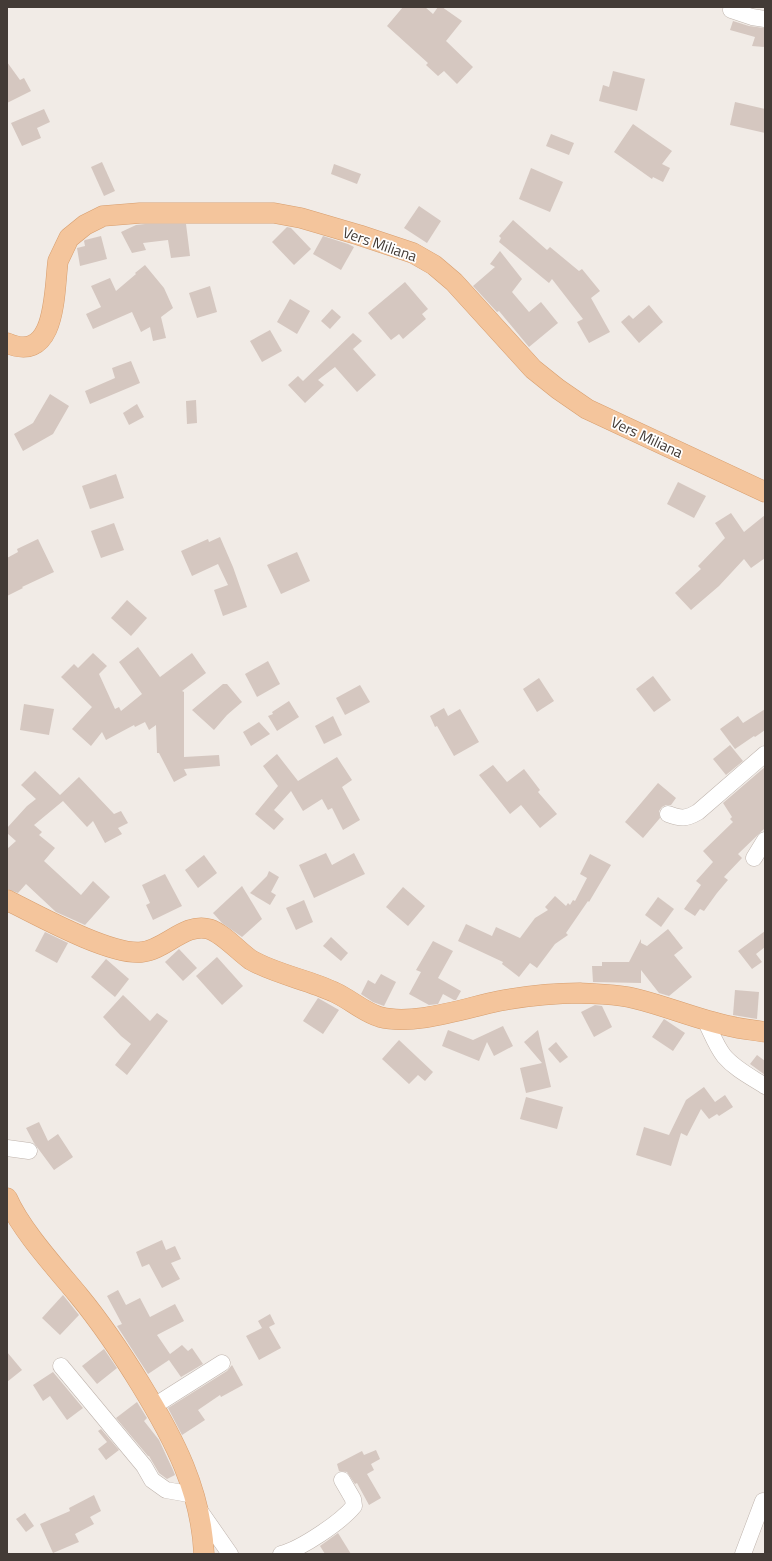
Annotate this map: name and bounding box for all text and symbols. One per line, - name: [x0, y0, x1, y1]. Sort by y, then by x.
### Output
- street label: Vers Miliana: [340, 221, 421, 268]
- street label: Vers Miliana: [607, 410, 687, 464]

